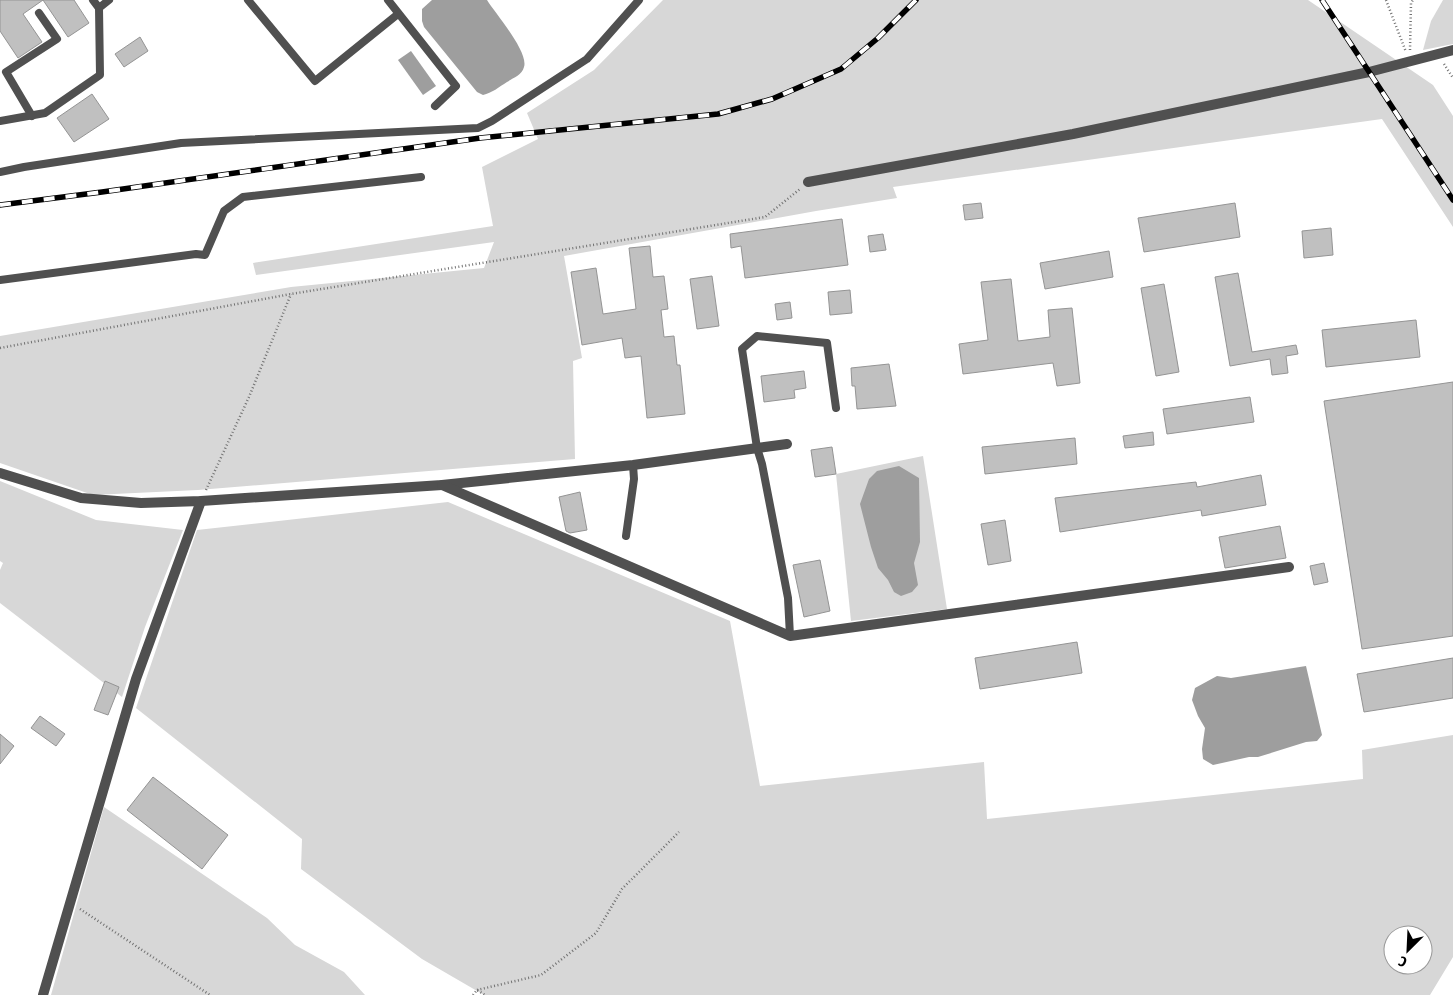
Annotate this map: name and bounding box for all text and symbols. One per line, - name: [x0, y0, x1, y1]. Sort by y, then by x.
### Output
- north arrow: [1383, 925, 1433, 975]
- text: С: [1396, 952, 1410, 971]

